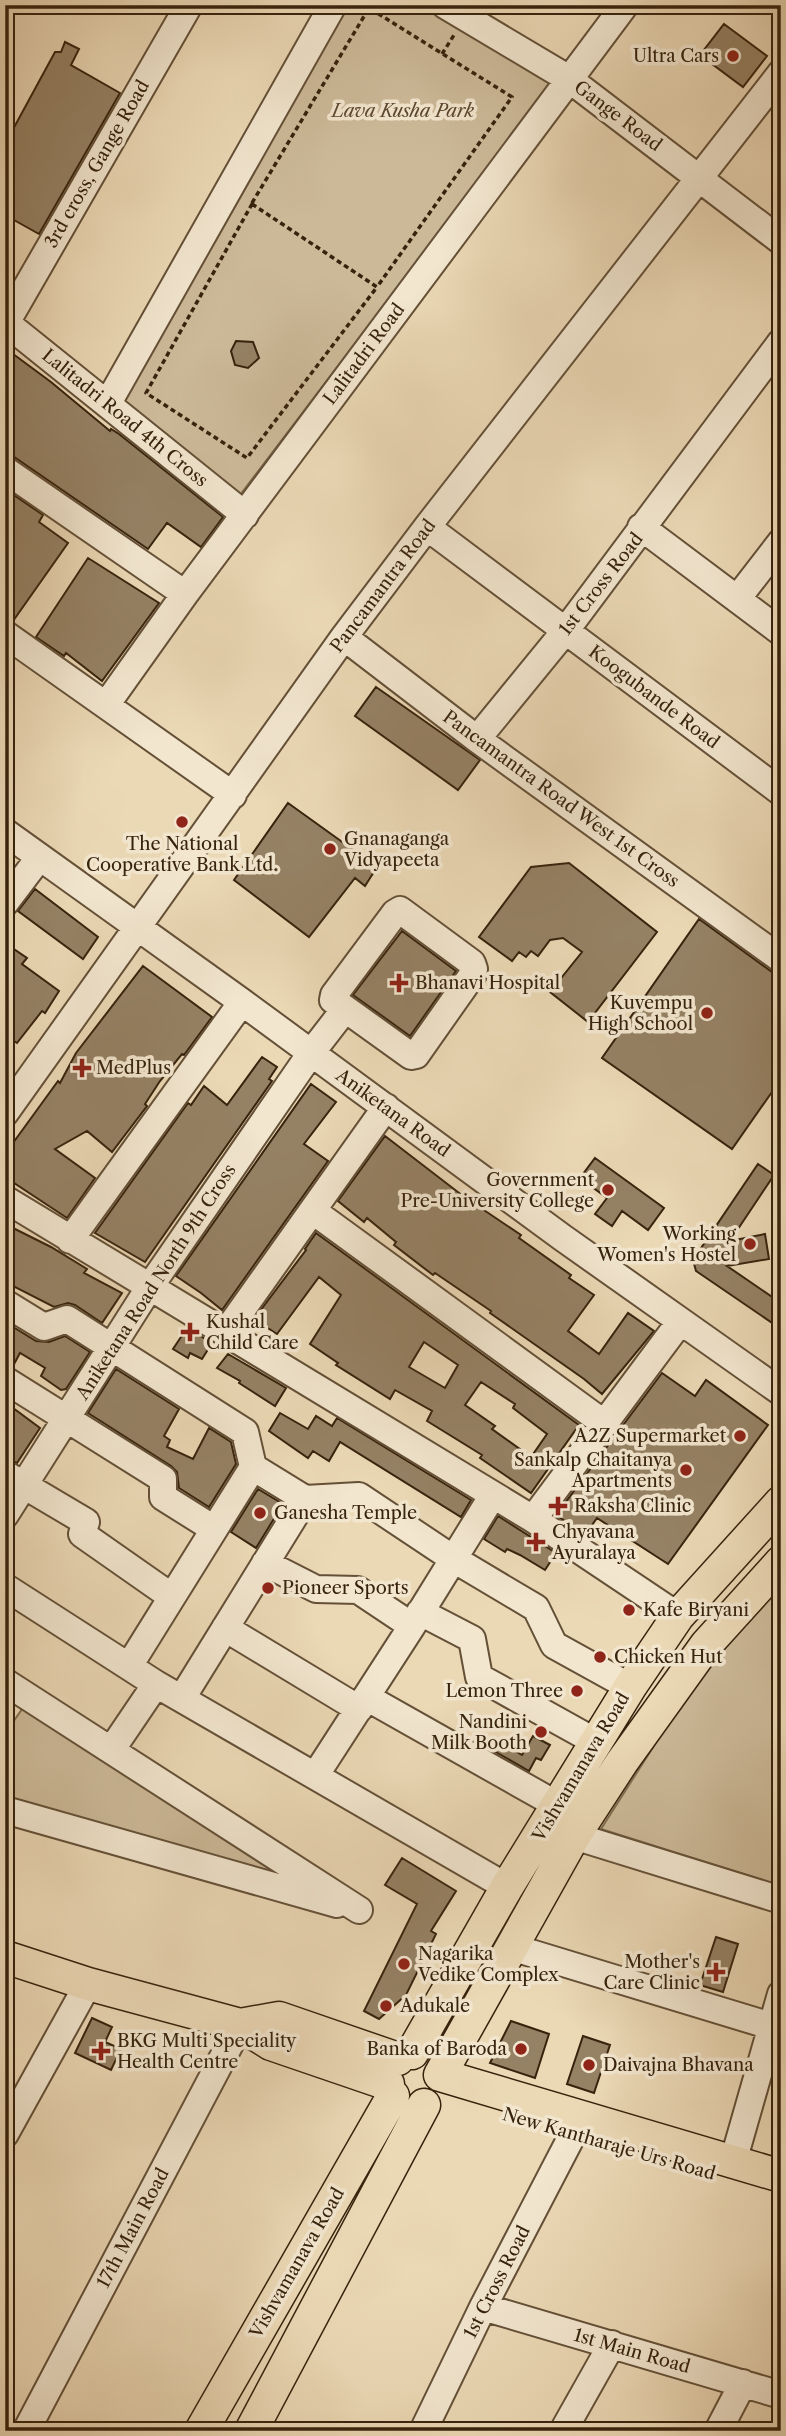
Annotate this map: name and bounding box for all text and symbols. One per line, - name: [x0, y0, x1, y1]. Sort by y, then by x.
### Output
- place label: Ultra Cars: [633, 45, 719, 67]
- marker: Ultra Cars: [725, 48, 741, 64]
- street label: 3rd cross, Gange Road: [40, 76, 154, 252]
- street label: Gange Road: [570, 76, 666, 156]
- park label: Lava Kusha Park: [330, 100, 475, 122]
- street label: Lalitadri Road: [319, 299, 409, 409]
- street label: Lalitadri Road 4th Cross: [38, 344, 212, 492]
- street label: Pancamantra Road: [326, 515, 440, 657]
- street label: 1st Cross Road: [554, 528, 648, 640]
- street label: Koogubande Road: [584, 641, 724, 753]
- street label: Pancamantra Road West 1st Cross: [438, 706, 684, 892]
- marker: The National Cooperative Bank Ltd.: [174, 814, 190, 830]
- place label: Gnanaganga Vidyapeeta: [343, 828, 450, 871]
- place label: The National Cooperative Bank Ltd.: [86, 833, 278, 876]
- marker: Gnanaganga Vidyapeeta: [322, 841, 338, 857]
- place label: Bhanavi Hospital: [415, 972, 560, 994]
- marker: Bhanavi Hospital: [389, 973, 409, 993]
- place label: Kuvempu High School: [588, 992, 693, 1035]
- marker: Kuvempu High School: [699, 1005, 715, 1021]
- place label: MedPlus: [96, 1057, 171, 1079]
- marker: MedPlus: [74, 1060, 90, 1076]
- street label: Aniketana Road: [331, 1064, 454, 1162]
- street label: Aniketana Road North 9th Cross: [71, 1160, 241, 1405]
- place label: Government Pre-University College: [400, 1169, 595, 1212]
- marker: Government Pre-University College: [600, 1182, 616, 1198]
- place label: Working Women's Hostel: [596, 1223, 736, 1266]
- marker: Working Women's Hostel: [742, 1236, 758, 1252]
- place label: Kushal Child Care: [206, 1311, 299, 1354]
- marker: Kushal Child Care: [180, 1322, 200, 1342]
- place label: A2Z Supermarket: [573, 1425, 727, 1447]
- marker: A2Z Supermarket: [732, 1428, 748, 1444]
- place label: Sankalp Chaitanya Apartments: [514, 1449, 672, 1492]
- marker: Sankalp Chaitanya Apartments: [678, 1462, 694, 1478]
- place label: Raksha Clinic: [574, 1495, 691, 1517]
- marker: Raksha Clinic: [548, 1496, 568, 1516]
- place label: Ganesha Temple: [274, 1502, 417, 1524]
- marker: Ganesha Temple: [252, 1505, 268, 1521]
- place label: Chyavana Ayuralaya: [551, 1521, 636, 1564]
- marker: Chyavana Ayuralaya: [526, 1532, 546, 1552]
- place label: Pioneer Sports: [282, 1577, 408, 1599]
- marker: Pioneer Sports: [260, 1580, 276, 1596]
- place label: Kafe Biryani: [643, 1599, 749, 1621]
- marker: Kafe Biryani: [621, 1602, 637, 1618]
- place label: Chicken Hut: [614, 1646, 723, 1668]
- marker: Chicken Hut: [592, 1649, 608, 1665]
- place label: Lemon Three: [445, 1680, 563, 1702]
- marker: Lemon Three: [569, 1683, 585, 1699]
- street label: Vishvamanava Road: [527, 1688, 634, 1846]
- place label: Nandini Milk Booth: [431, 1711, 528, 1754]
- marker: Nandini Milk Booth: [533, 1724, 549, 1740]
- place label: Nagarika Vedike Complex: [417, 1943, 559, 1986]
- place label: Mother's Care Clinic: [604, 1951, 700, 1994]
- marker: Nagarika Vedike Complex: [396, 1956, 412, 1972]
- marker: Mother's Care Clinic: [706, 1962, 726, 1982]
- place label: Adukale: [399, 1995, 470, 2017]
- marker: Adukale: [378, 1998, 394, 2014]
- place label: BKG Multi Speciality Health Centre: [117, 2030, 297, 2073]
- place label: Banka of Baroda: [366, 2038, 507, 2060]
- marker: BKG Multi Speciality Health Centre: [91, 2041, 111, 2061]
- marker: Banka of Baroda: [513, 2041, 529, 2057]
- place label: Daivajna Bhavana: [603, 2054, 754, 2076]
- marker: Daivajna Bhavana: [581, 2057, 597, 2073]
- street label: New Kantharaje Urs Road: [500, 2103, 718, 2185]
- street label: 17th Main Road: [92, 2164, 174, 2292]
- street label: Vishvamanava Road: [244, 2184, 349, 2343]
- street label: 1st Cross Road: [459, 2222, 535, 2342]
- street label: 1st Main Road: [571, 2324, 693, 2378]

